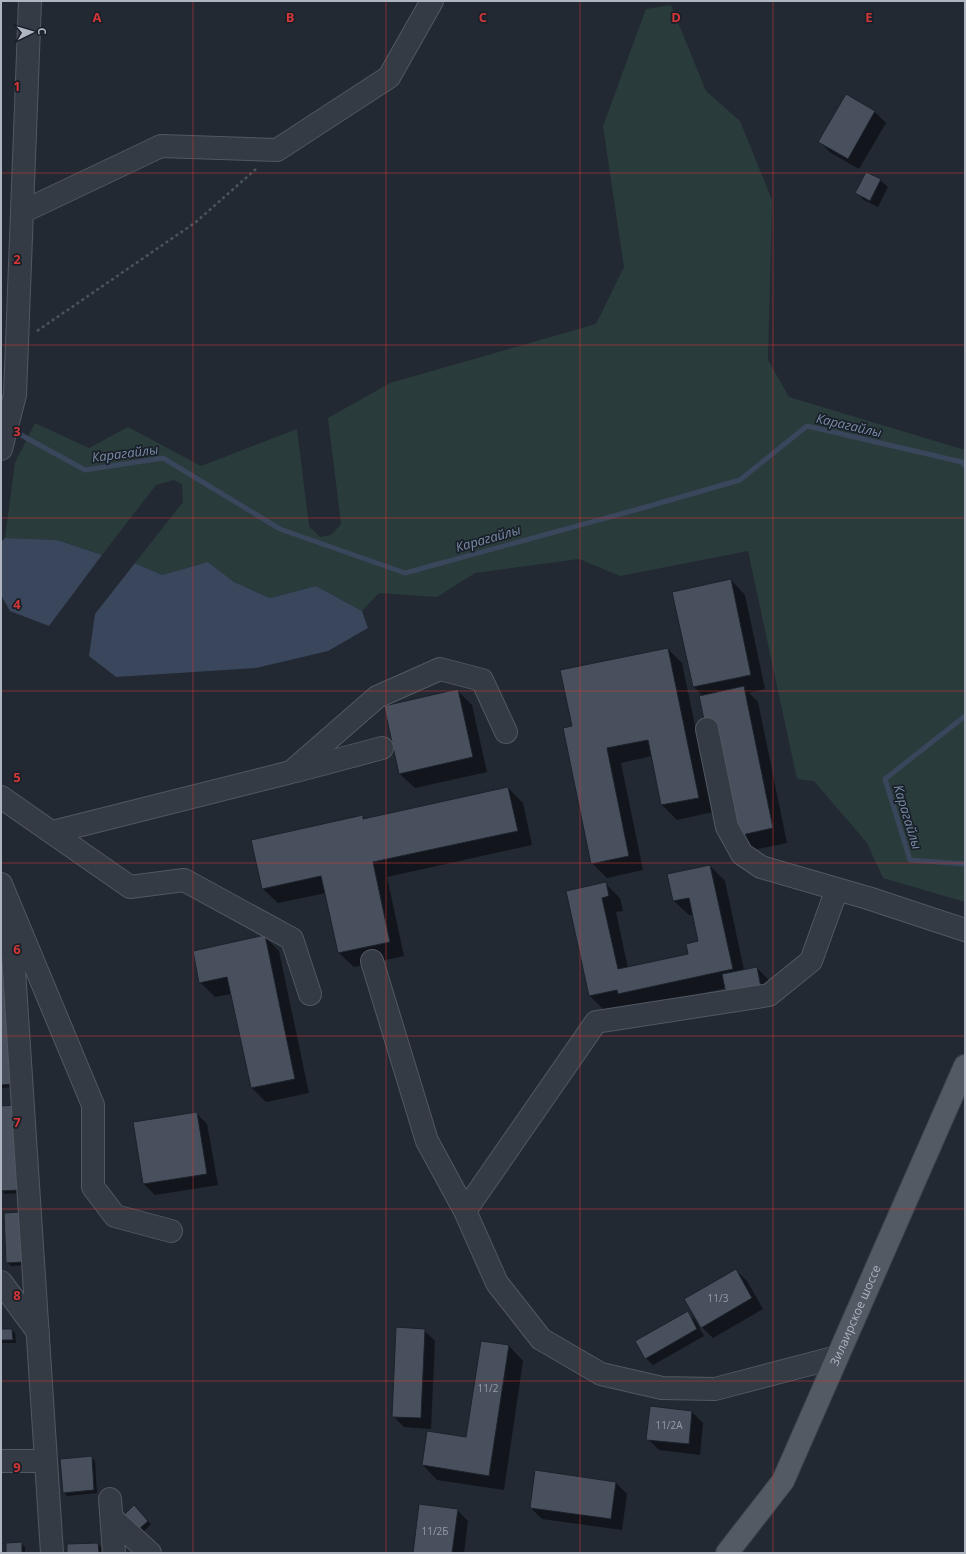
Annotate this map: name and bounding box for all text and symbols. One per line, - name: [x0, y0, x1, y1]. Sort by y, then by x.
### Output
- text: A: [93, 8, 102, 26]
- text: B: [286, 8, 295, 26]
- text: C: [479, 8, 487, 26]
- text: D: [671, 8, 681, 26]
- text: E: [865, 8, 873, 26]
- north arrow: [12, 12, 52, 52]
- text: С: [35, 27, 50, 35]
- text: 1: [13, 77, 21, 95]
- text: 2: [13, 250, 21, 268]
- water label: Карагайлы: [815, 409, 883, 441]
- text: 3: [13, 422, 21, 440]
- water label: Карагайлы: [91, 440, 159, 466]
- water label: Карагайлы: [454, 520, 522, 556]
- text: 4: [13, 595, 21, 613]
- text: 5: [13, 768, 21, 786]
- water label: Карагайлы: [890, 783, 926, 851]
- text: 6: [13, 940, 21, 958]
- text: 7: [13, 1113, 21, 1131]
- street label: Зилаирское шоссе: [826, 1262, 885, 1368]
- text: 8: [13, 1286, 21, 1304]
- house number: 11/3: [708, 1291, 729, 1305]
- house number: 11/2: [478, 1381, 499, 1395]
- house number: 11/2А: [655, 1418, 683, 1432]
- text: 9: [13, 1458, 21, 1476]
- house number: 11/2Б: [422, 1524, 448, 1538]

